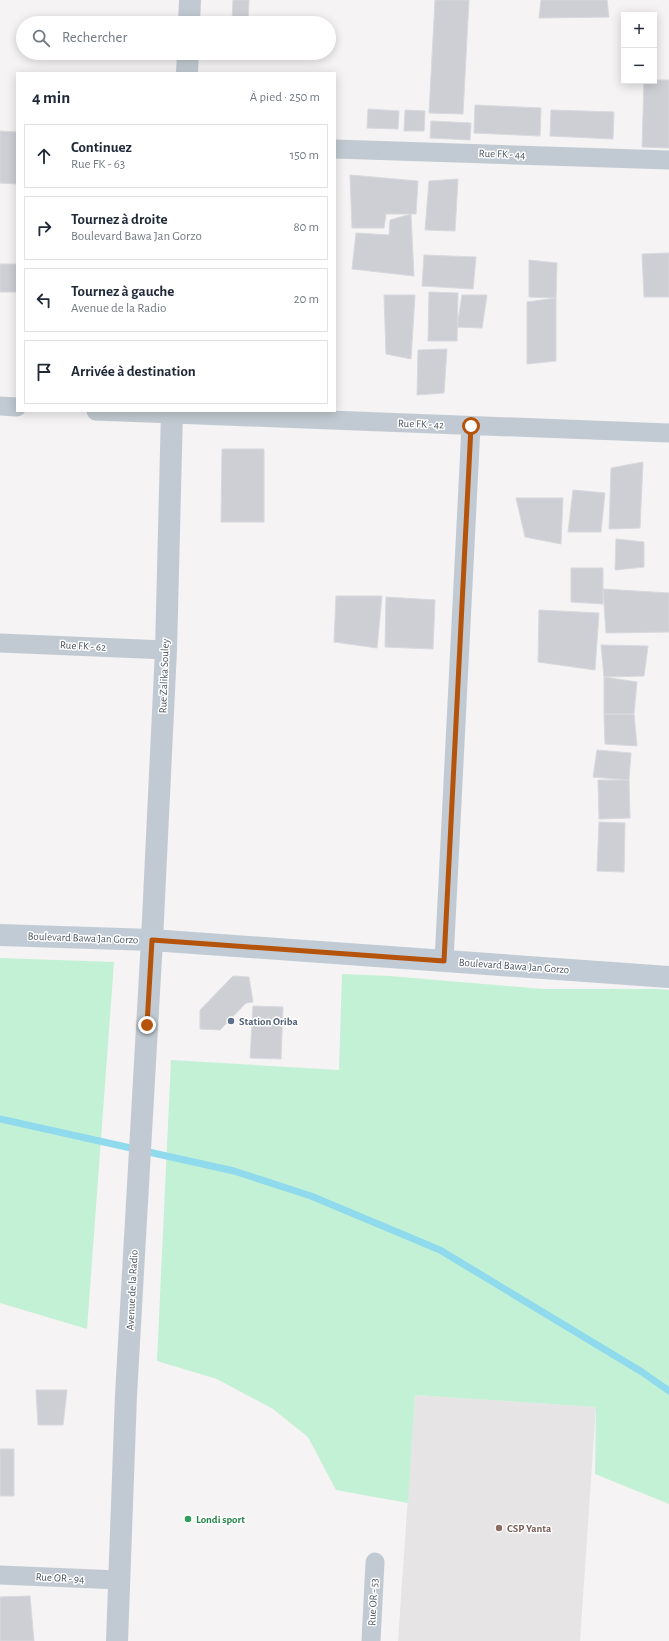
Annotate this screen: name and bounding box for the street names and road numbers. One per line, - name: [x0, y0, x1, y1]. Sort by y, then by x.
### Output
- street label: Rue FK - 44: [478, 148, 526, 160]
- street label: Rue FK - 42: [398, 418, 444, 430]
- street label: Rue Zalika Souley: [157, 638, 171, 714]
- street label: Rue FK - 62: [60, 639, 106, 653]
- street label: Boulevard Bawa Jan Gorzo: [27, 931, 139, 945]
- street label: Boulevard Bawa Jan Gorzo: [458, 957, 570, 975]
- street label: Avenue de la Radio: [124, 1249, 140, 1331]
- street label: Rue OR - 94: [35, 1571, 85, 1585]
- street label: Rue OR - 53: [366, 1577, 380, 1626]

